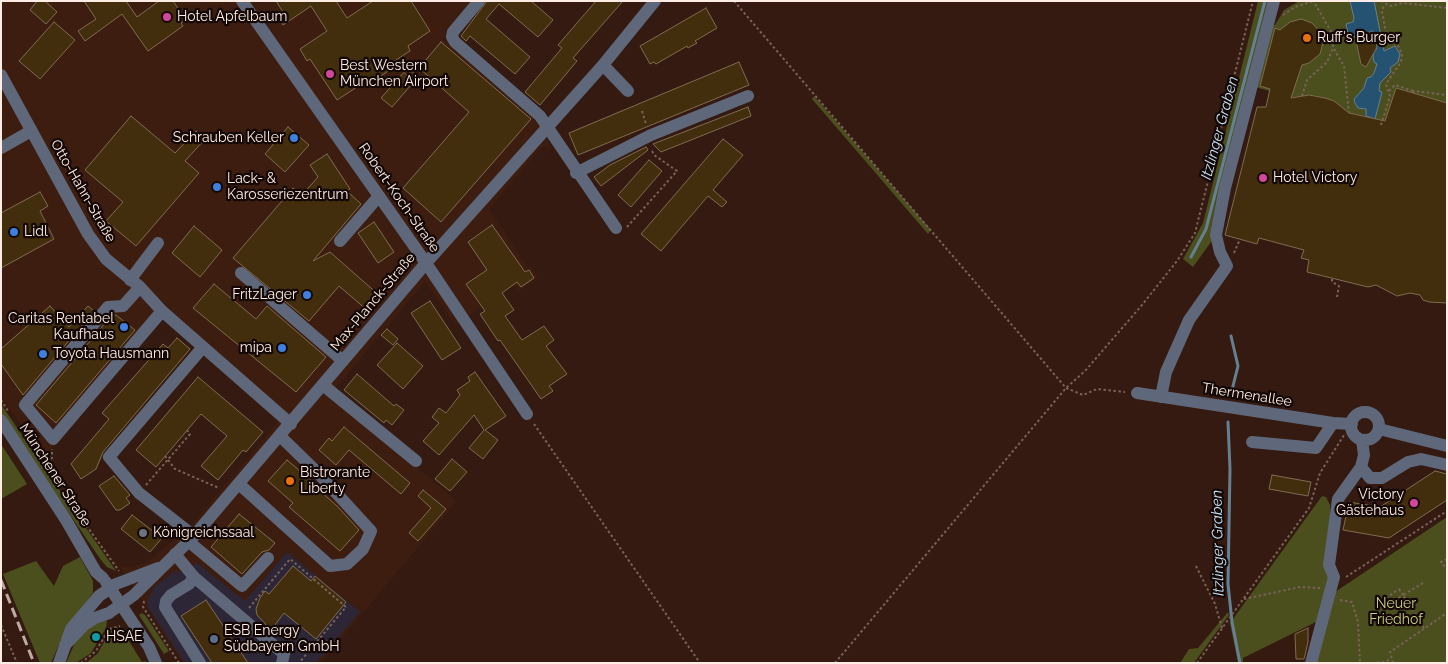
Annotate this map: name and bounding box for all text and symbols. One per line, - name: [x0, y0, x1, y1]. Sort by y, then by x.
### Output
- place label: Hotel Apfelbaum: [177, 9, 287, 25]
- marker: Hotel Apfelbaum: [161, 11, 173, 23]
- place label: Ruff's Burger: [1317, 30, 1400, 46]
- marker: Ruff's Burger: [1301, 32, 1313, 44]
- place label: Best Western München Airport: [340, 58, 449, 90]
- marker: Best Western München Airport: [324, 68, 336, 80]
- water label: Itzlinger Graben: [1198, 74, 1242, 182]
- place label: Schrauben Keller: [173, 130, 284, 146]
- marker: Schrauben Keller: [288, 132, 300, 144]
- street label: Otto-Hahn-Straße: [47, 137, 119, 245]
- street label: Robert-Koch-Straße: [355, 140, 443, 256]
- place label: Hotel Victory: [1273, 170, 1357, 186]
- place label: Lack- & Karosseriezentrum: [227, 171, 348, 203]
- marker: Hotel Victory: [1257, 172, 1269, 184]
- marker: Lack- & Karosseriezentrum: [211, 181, 223, 193]
- place label: Lidl: [24, 224, 48, 240]
- marker: Lidl: [8, 226, 20, 238]
- street label: Max-Planck-Straße: [327, 250, 419, 354]
- place label: FritzLager: [232, 287, 297, 303]
- marker: FritzLager: [301, 289, 313, 301]
- place label: Caritas Rentabel Kaufhaus: [8, 311, 114, 344]
- marker: Caritas Rentabel Kaufhaus: [118, 321, 130, 333]
- place label: mipa: [240, 340, 272, 356]
- marker: mipa: [276, 342, 288, 354]
- place label: Toyota Hausmann: [53, 346, 169, 362]
- marker: Toyota Hausmann: [37, 348, 49, 360]
- street label: Thermenallee: [1201, 380, 1293, 410]
- street label: Münchener Straße: [15, 420, 95, 530]
- place label: Bistrorante Liberty: [300, 465, 370, 498]
- marker: Bistrorante Liberty: [284, 475, 296, 487]
- place label: Victory Gästehaus: [1336, 487, 1404, 520]
- water label: Itzlinger Graben: [1208, 490, 1228, 596]
- marker: Victory Gästehaus: [1408, 497, 1420, 509]
- place label: Königreichssaal: [153, 525, 254, 541]
- marker: Königreichssaal: [137, 527, 149, 539]
- park label: Neuer Friedhof: [1369, 596, 1423, 628]
- place label: ESB Energy Südbayern GmbH: [224, 623, 340, 656]
- place label: HSAE: [106, 629, 143, 645]
- marker: HSAE: [90, 631, 102, 643]
- marker: ESB Energy Südbayern GmbH: [208, 633, 220, 645]

